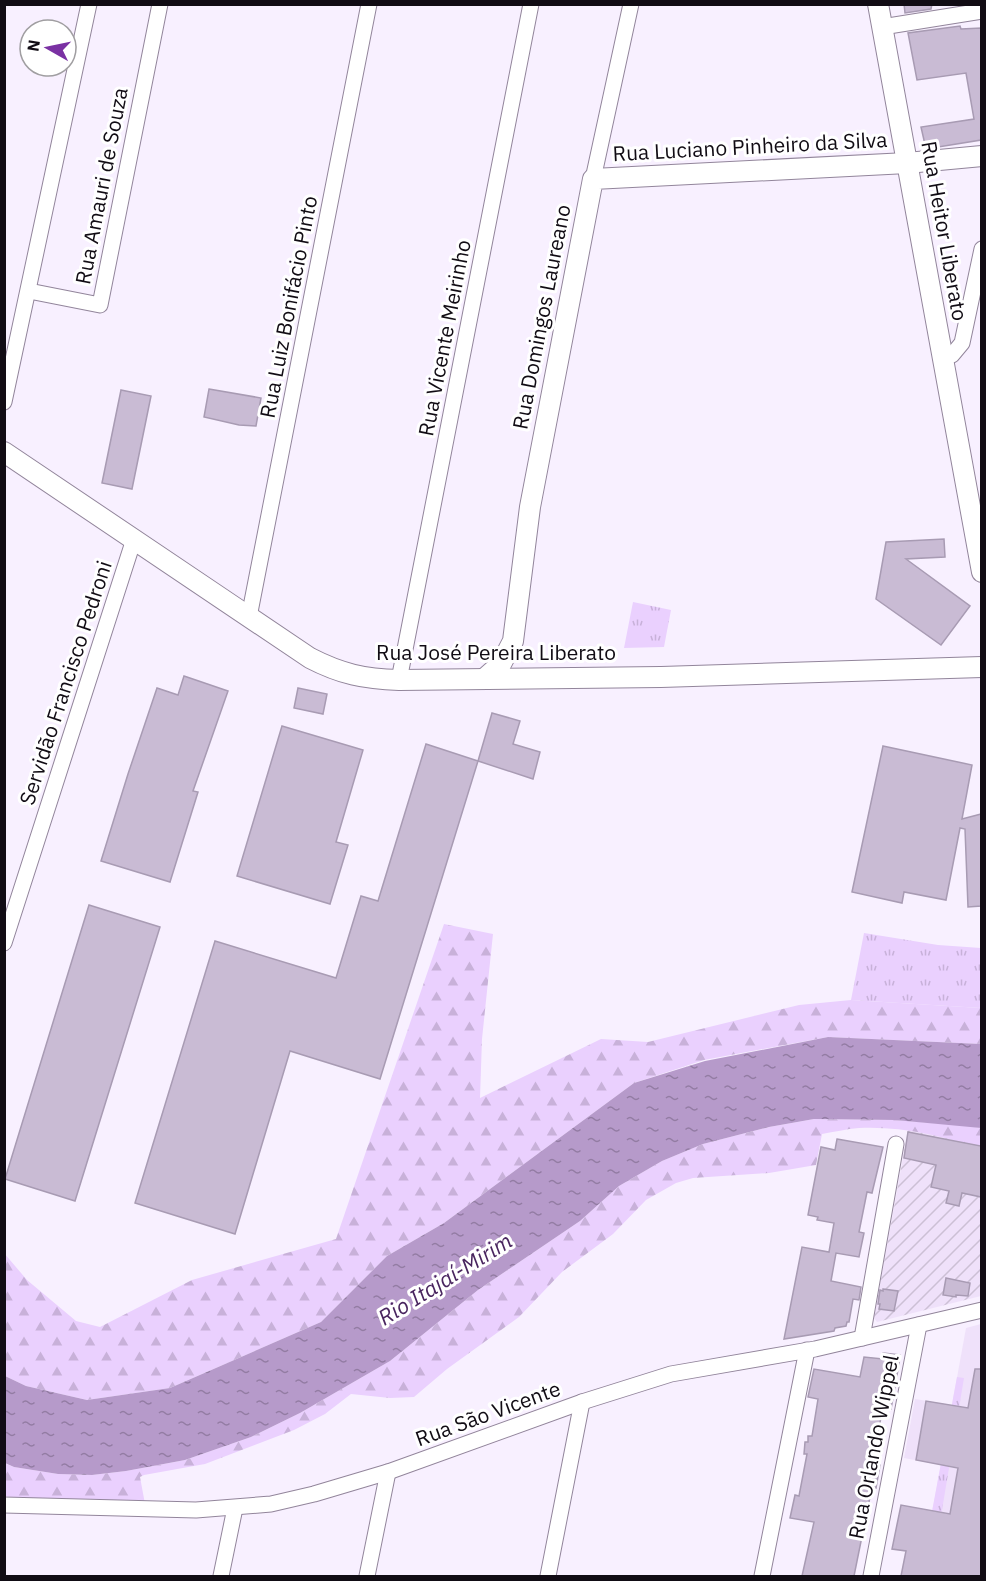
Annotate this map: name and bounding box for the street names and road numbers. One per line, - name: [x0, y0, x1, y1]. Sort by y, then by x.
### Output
- street label: Rua Amauri de Souza: [68, 85, 134, 287]
- street label: Rua Luciano Pinheiro da Silva: [612, 125, 888, 167]
- street label: Rua Heitor Liberato: [915, 139, 975, 323]
- street label: Rua Luiz Bonifácio Pinto: [253, 193, 323, 420]
- street label: Rua Domingos Laureano: [505, 202, 577, 432]
- street label: Rua Vicente Meirinho: [411, 237, 477, 438]
- street label: Servidão Francisco Pedroni: [12, 557, 118, 808]
- street label: Rua José Pereira Liberato: [376, 638, 616, 666]
- street label: Rua Orlando Wippel: [841, 1352, 905, 1541]
- street label: Rua São Vicente: [411, 1374, 564, 1452]

